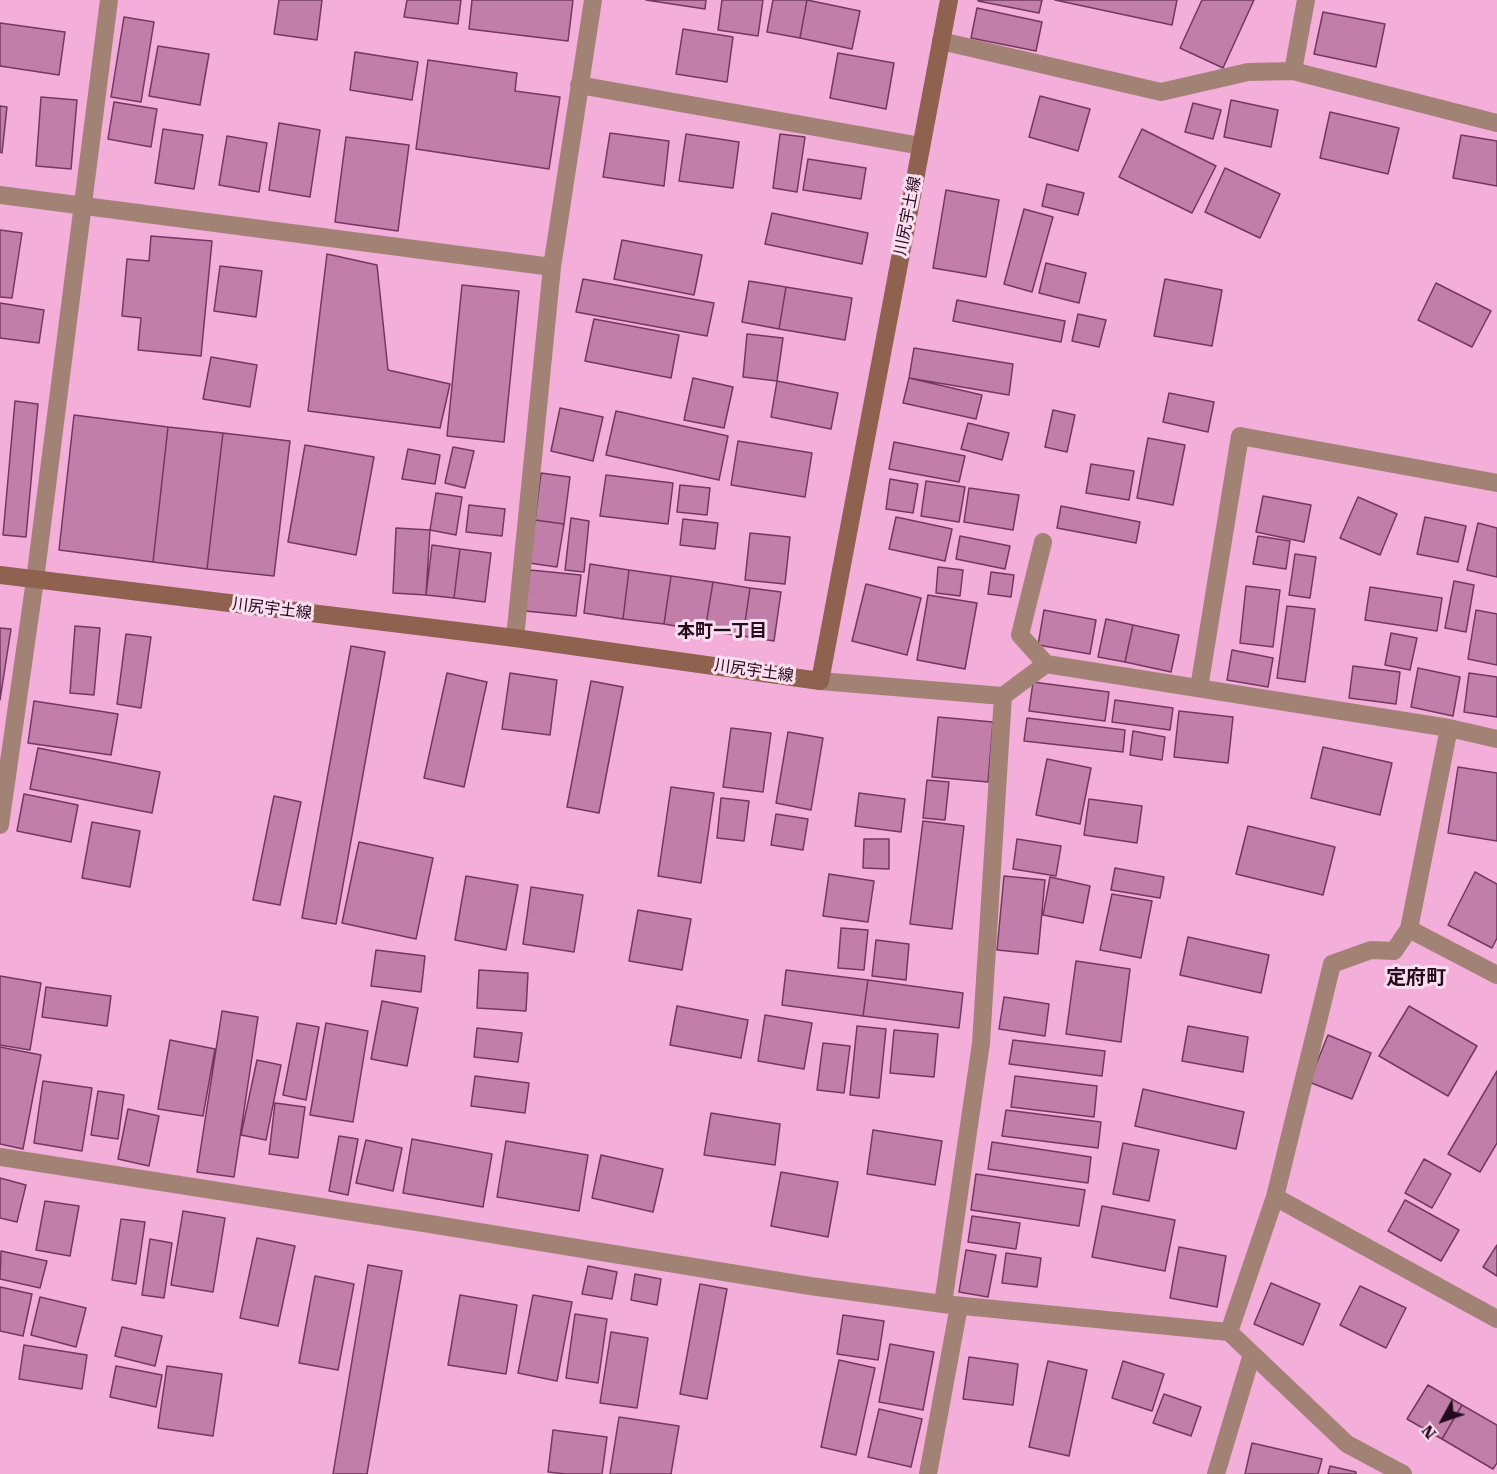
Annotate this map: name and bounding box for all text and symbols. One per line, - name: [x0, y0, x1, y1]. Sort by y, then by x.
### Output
- street label: 川尻宇土線: [891, 175, 925, 257]
- street label: 川尻宇土線: [231, 595, 313, 623]
- district label: 本町一丁目: [677, 621, 767, 643]
- street label: 川尻宇土線: [713, 656, 795, 686]
- district label: 定府町: [1386, 966, 1446, 990]
- north arrow: [1413, 1390, 1473, 1450]
- text: N: [1418, 1421, 1440, 1443]

